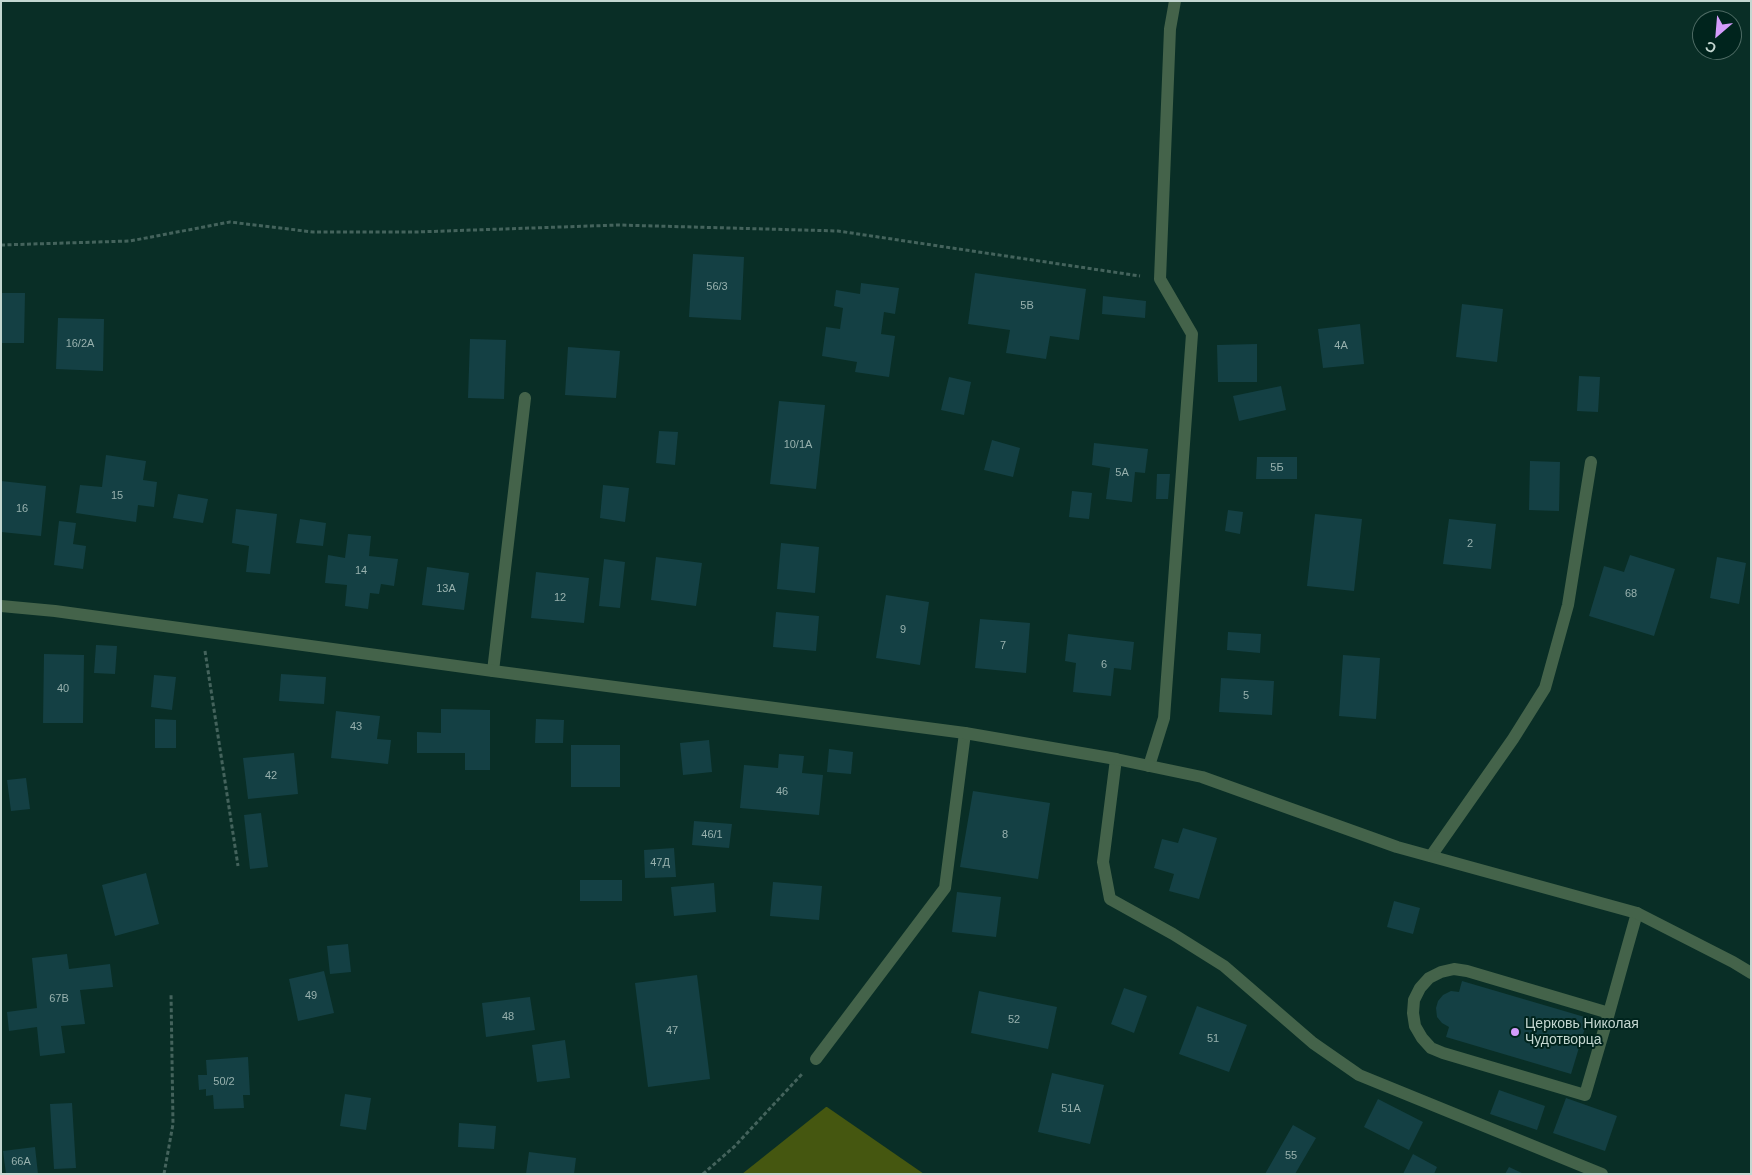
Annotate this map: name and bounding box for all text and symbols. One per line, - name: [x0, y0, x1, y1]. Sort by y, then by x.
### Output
- north arrow: [1692, 10, 1742, 60]
- text: С: [1703, 38, 1719, 57]
- house number: 56/3: [706, 280, 728, 294]
- house number: 5В: [1020, 299, 1034, 313]
- house number: 16/2А: [66, 337, 94, 351]
- house number: 4А: [1334, 339, 1348, 353]
- house number: 10/1А: [784, 438, 812, 452]
- house number: 5Б: [1270, 461, 1284, 475]
- house number: 5А: [1115, 466, 1129, 480]
- house number: 15: [111, 489, 123, 503]
- house number: 16: [16, 502, 28, 516]
- house number: 2: [1467, 537, 1473, 551]
- house number: 14: [355, 564, 367, 578]
- house number: 13А: [436, 582, 456, 596]
- house number: 68: [1625, 587, 1637, 601]
- house number: 12: [554, 591, 566, 605]
- house number: 9: [900, 623, 906, 637]
- house number: 7: [1000, 639, 1006, 653]
- house number: 6: [1101, 658, 1107, 672]
- house number: 40: [57, 682, 69, 696]
- house number: 5: [1243, 689, 1249, 703]
- house number: 43: [350, 720, 362, 734]
- house number: 42: [265, 769, 277, 783]
- house number: 46: [776, 785, 788, 799]
- house number: 46/1: [701, 828, 723, 842]
- house number: 8: [1002, 828, 1008, 842]
- house number: 47Д: [650, 856, 670, 870]
- house number: 49: [305, 989, 317, 1003]
- house number: 67В: [49, 992, 69, 1006]
- house number: 48: [502, 1010, 514, 1024]
- house number: 52: [1008, 1013, 1020, 1027]
- place label: Церковь Николая Чудотворца: [1525, 1016, 1639, 1048]
- house number: 47: [666, 1024, 678, 1038]
- marker: Церковь Николая Чудотворца: [1509, 1026, 1521, 1038]
- house number: 51: [1207, 1032, 1219, 1046]
- house number: 50/2: [213, 1075, 235, 1089]
- house number: 51А: [1061, 1102, 1081, 1116]
- house number: 55: [1285, 1149, 1297, 1163]
- house number: 66А: [11, 1155, 31, 1169]

